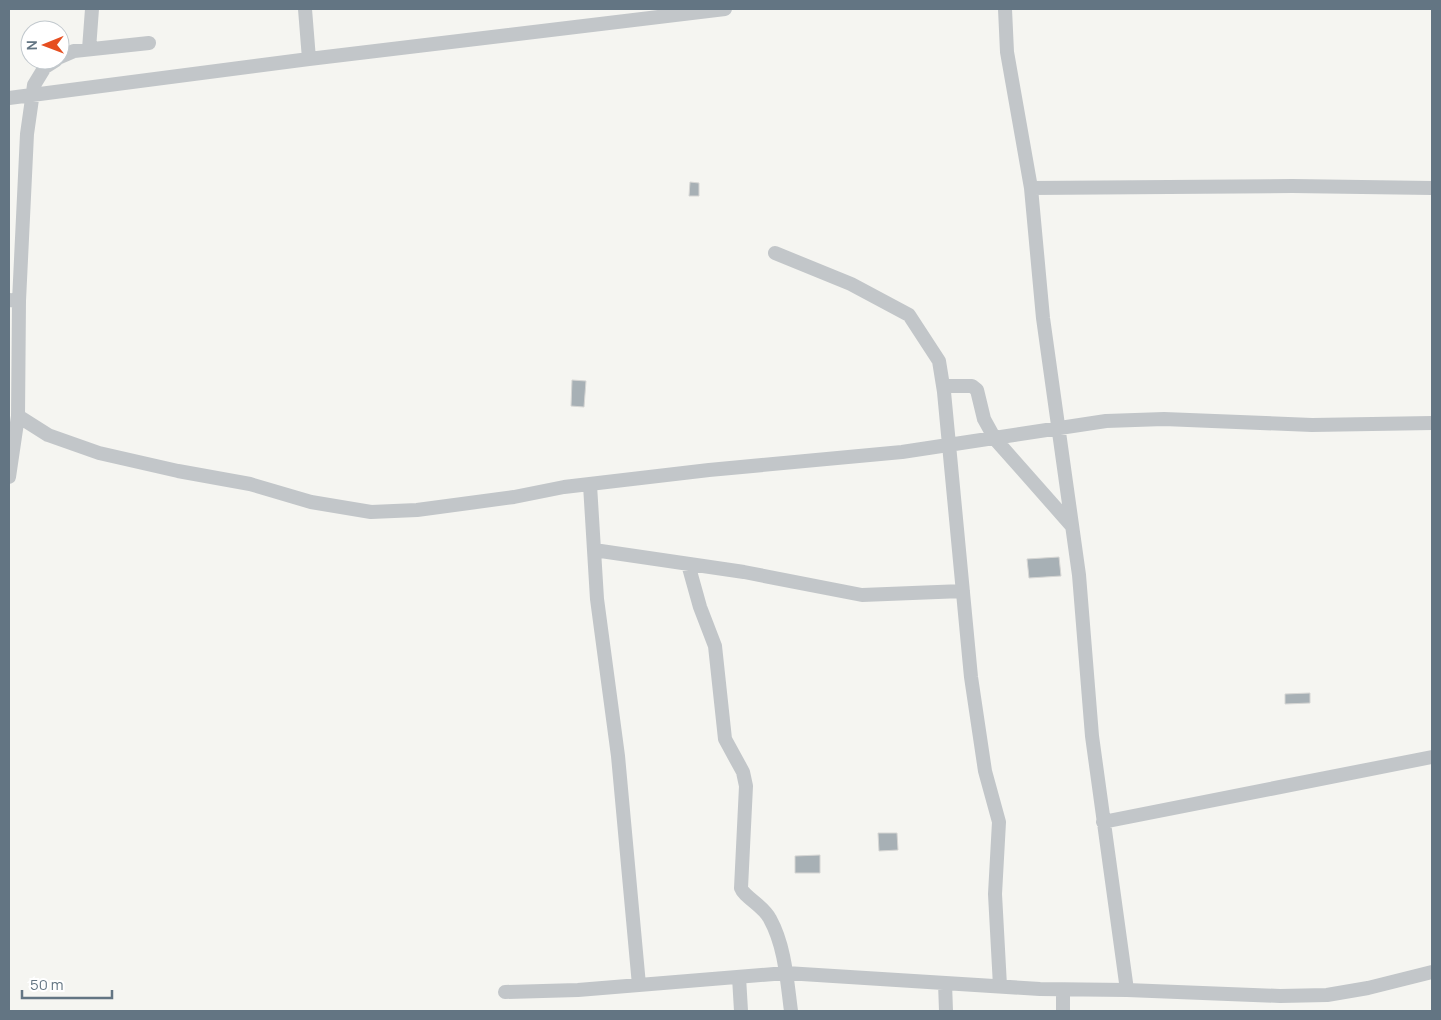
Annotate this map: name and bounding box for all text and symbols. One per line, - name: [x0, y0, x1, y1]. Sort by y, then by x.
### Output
- north arrow: [20, 20, 70, 70]
- text: N: [22, 40, 41, 50]
- scale bar: [22, 968, 112, 1000]
- text: 50 m: [30, 974, 64, 995]

